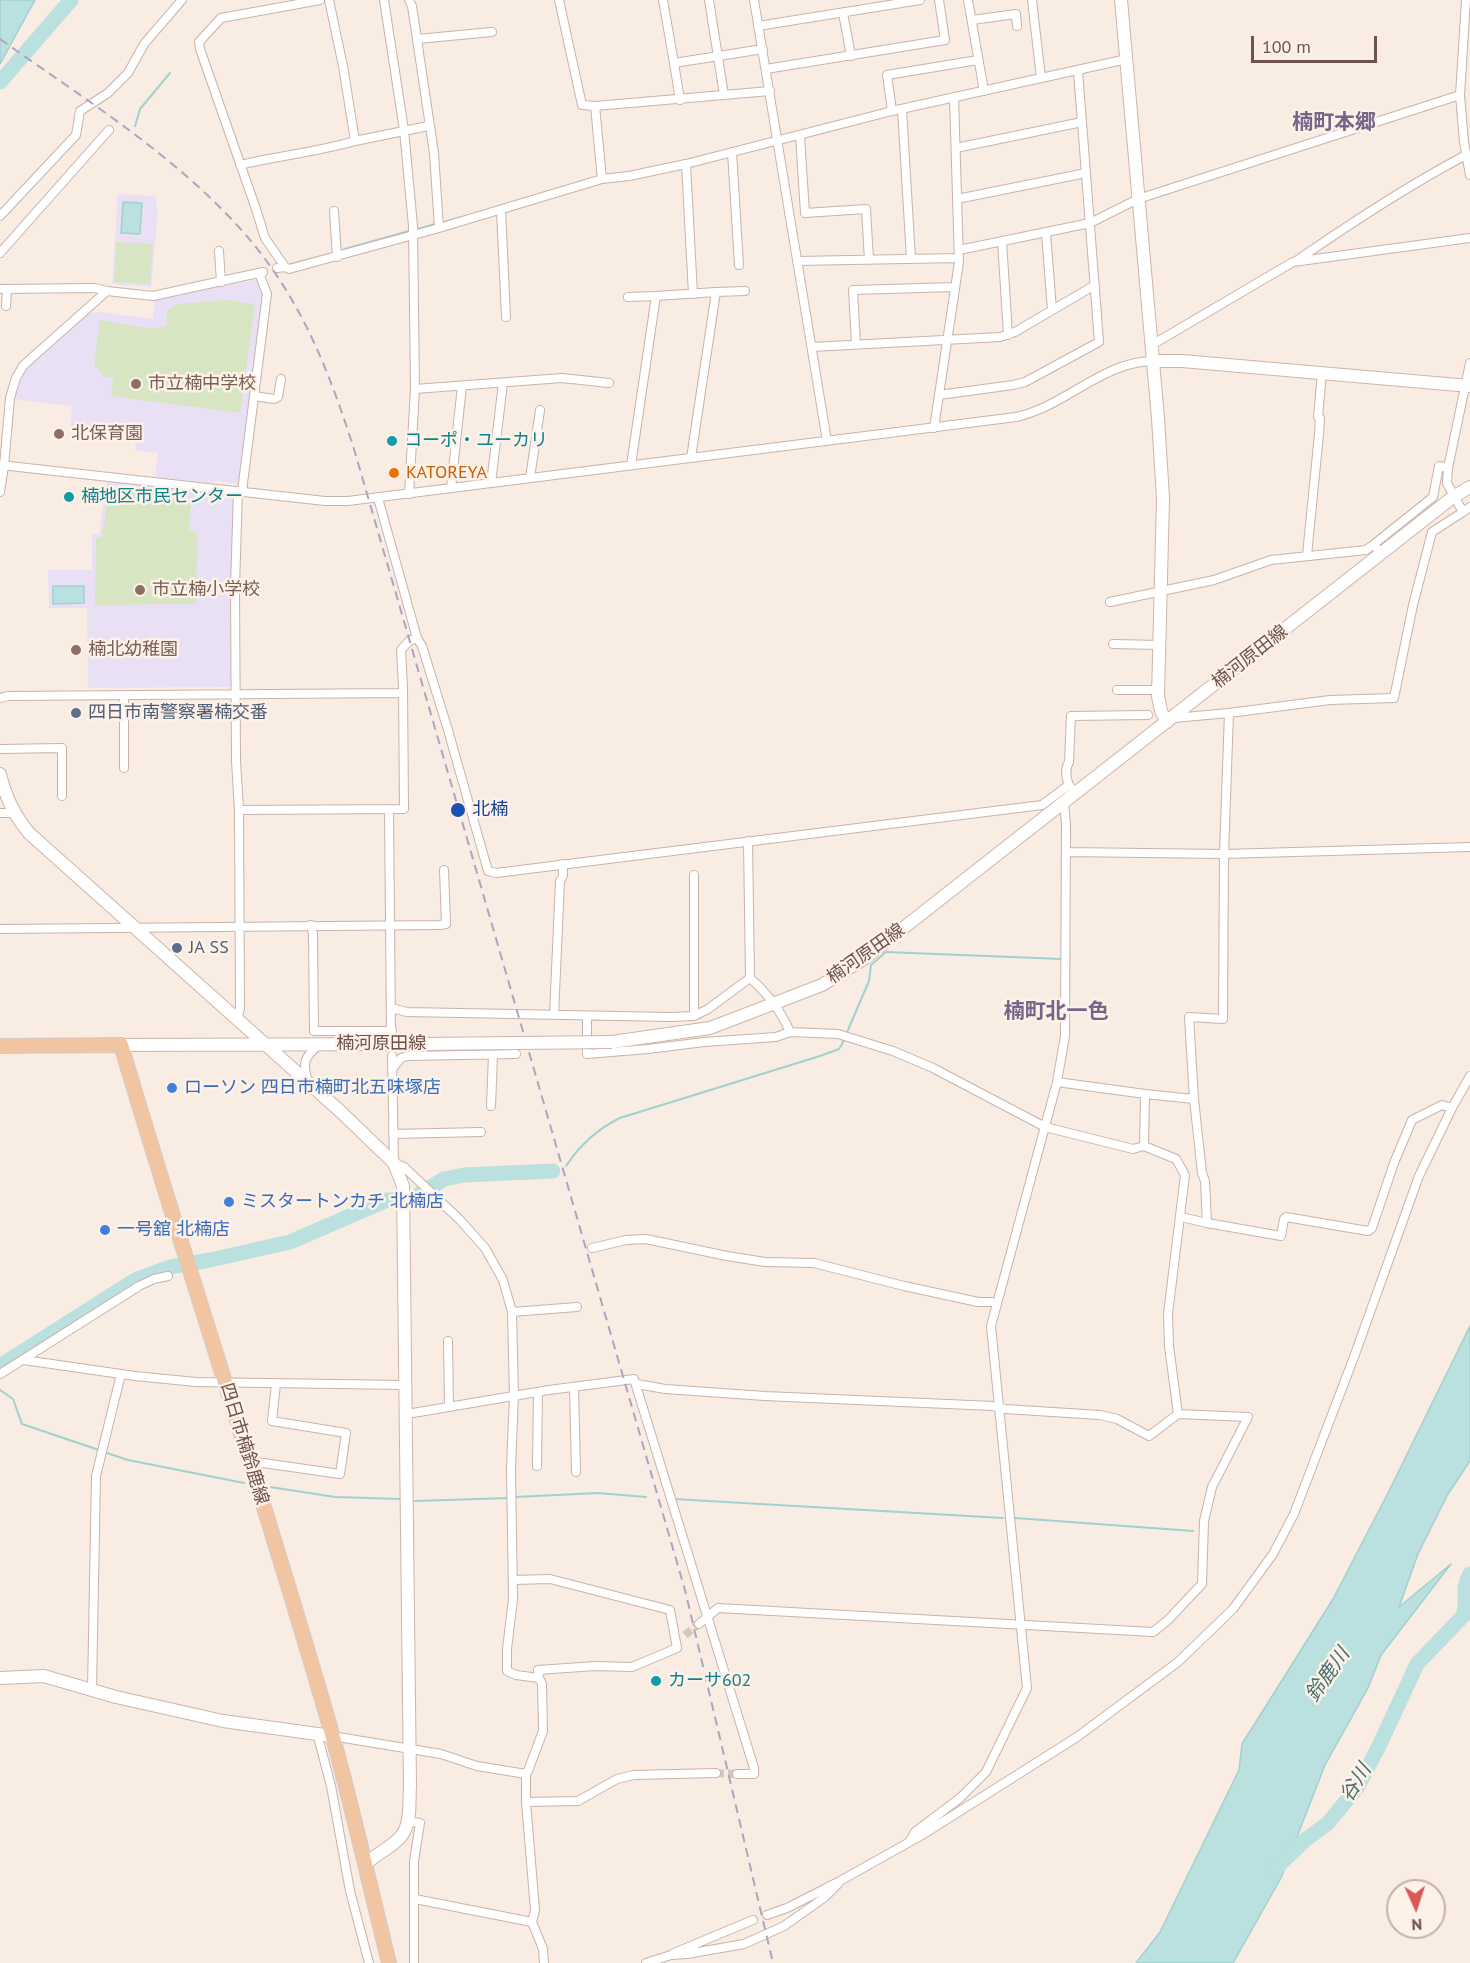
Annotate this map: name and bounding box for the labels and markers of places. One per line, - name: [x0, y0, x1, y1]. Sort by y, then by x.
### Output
- place label: 市立楠中学校: [148, 373, 256, 395]
- marker: 市立楠中学校: [129, 377, 143, 391]
- place label: 北保育園: [71, 423, 143, 445]
- marker: 北保育園: [52, 427, 66, 441]
- place label: コーポ・ユーカリ: [404, 430, 548, 452]
- marker: コーポ・ユーカリ: [385, 434, 399, 448]
- place label: KATOREYA: [406, 462, 487, 484]
- marker: KATOREYA: [387, 466, 401, 480]
- place label: 楠地区市民センター: [81, 486, 243, 508]
- marker: 楠地区市民センター: [62, 490, 76, 504]
- place label: 市立楠小学校: [152, 579, 260, 601]
- marker: 市立楠小学校: [133, 583, 147, 597]
- place label: 楠北幼稚園: [88, 639, 178, 661]
- marker: 楠北幼稚園: [69, 643, 83, 657]
- place label: 四日市南警察署楠交番: [88, 702, 268, 724]
- marker: 四日市南警察署楠交番: [69, 706, 83, 720]
- place label: 北楠: [472, 799, 508, 821]
- marker: 北楠: [449, 801, 467, 819]
- place label: JA SS: [189, 937, 229, 959]
- marker: JA SS: [170, 941, 184, 955]
- place label: ローソン 四日市楠町北五味塚店: [184, 1077, 441, 1099]
- marker: ローソン 四日市楠町北五味塚店: [165, 1081, 179, 1095]
- place label: ミスタートンカチ 北楠店: [241, 1191, 444, 1213]
- marker: ミスタートンカチ 北楠店: [222, 1195, 236, 1209]
- place label: 一号舘 北楠店: [117, 1219, 230, 1241]
- marker: 一号舘 北楠店: [98, 1223, 112, 1237]
- place label: カーサ602: [668, 1670, 751, 1692]
- marker: カーサ602: [649, 1674, 663, 1688]

